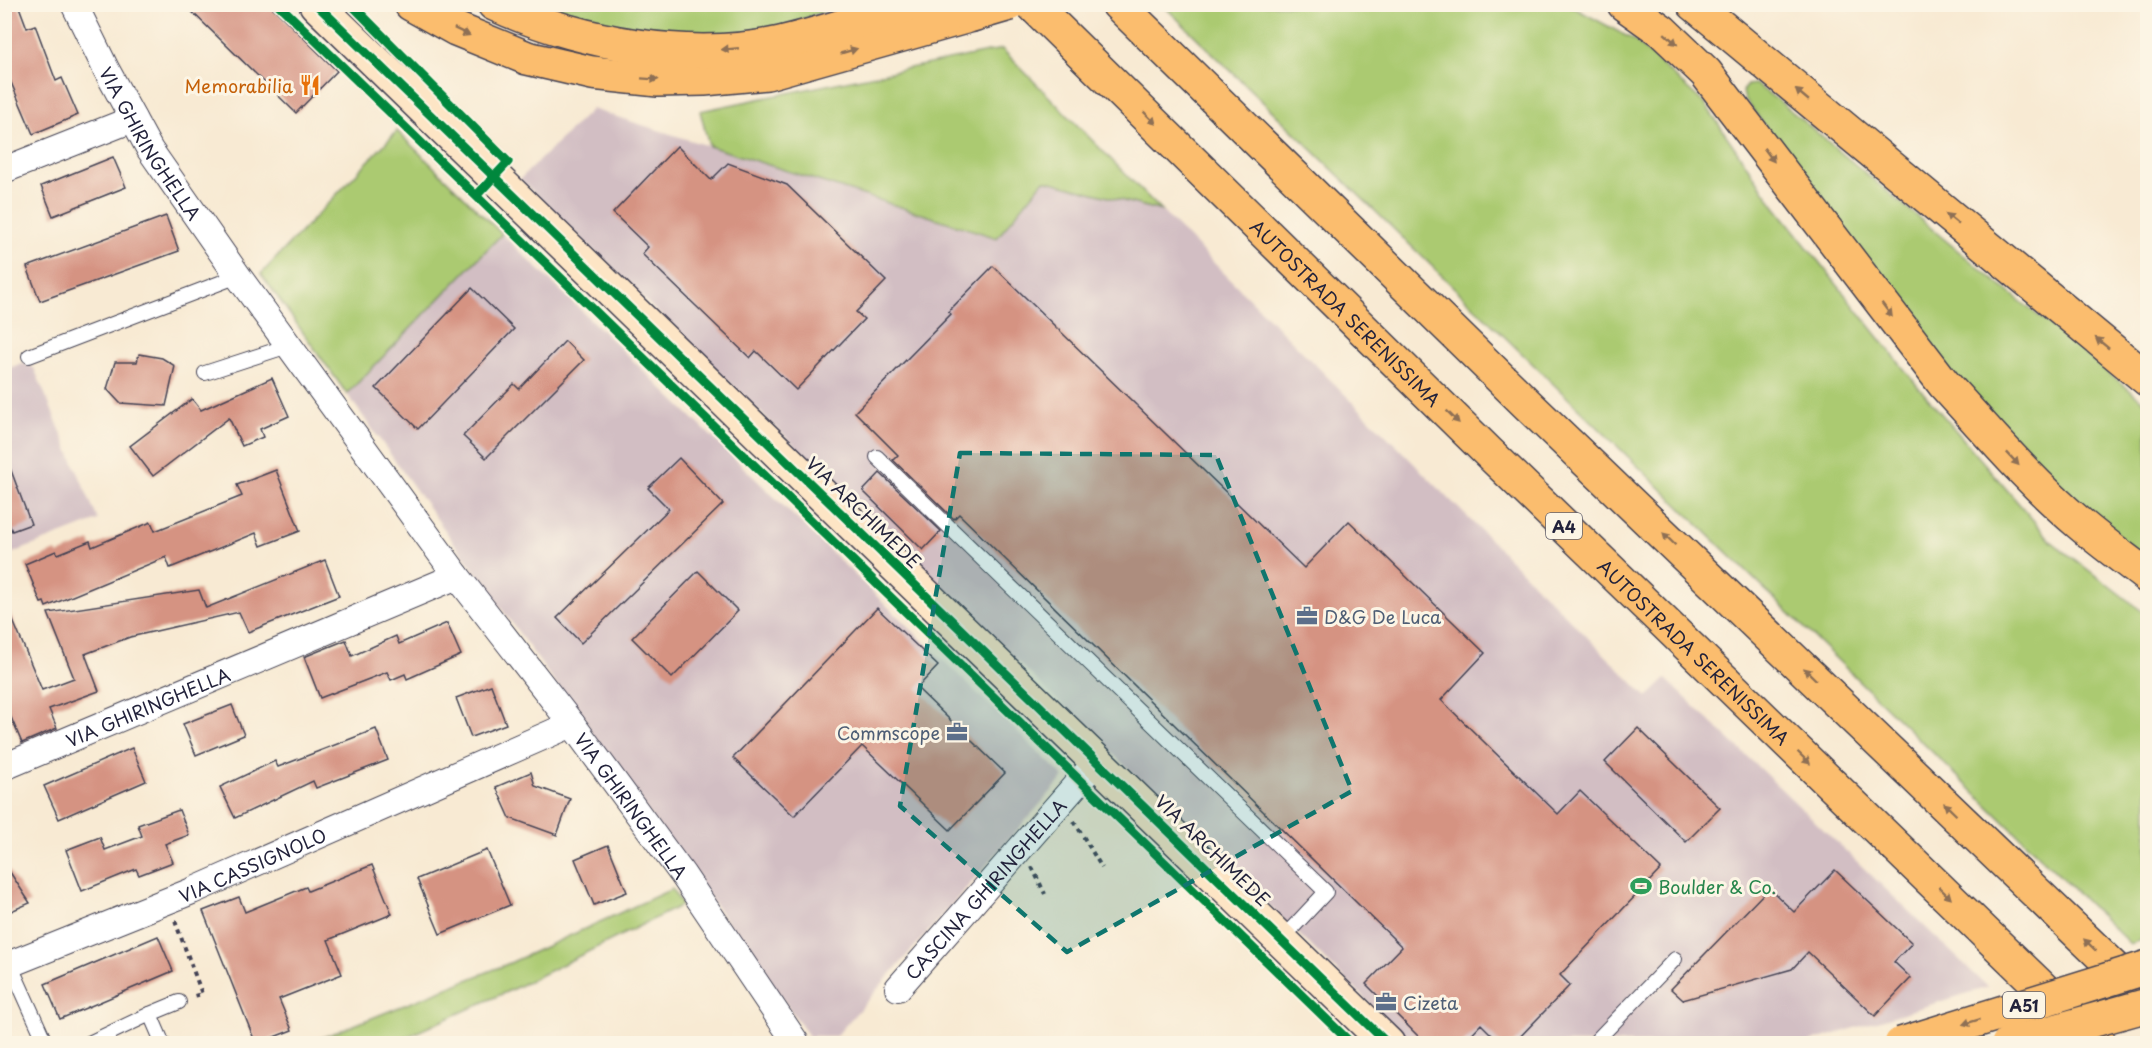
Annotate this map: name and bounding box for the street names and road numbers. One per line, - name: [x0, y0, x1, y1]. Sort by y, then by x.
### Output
- street label: VIA GHIRINGHELLA: [93, 61, 208, 225]
- street label: AUTOSTRADA SERENISSIMA: [1245, 213, 1447, 412]
- street label: VIA ARCHIMEDE: [800, 450, 928, 574]
- road number: A4: [1546, 513, 1582, 539]
- street label: AUTOSTRADA SERENISSIMA: [1592, 552, 1796, 751]
- street label: VIA GHIRINGHELLA: [62, 660, 234, 753]
- street label: VIA GHIRINGHELLA: [569, 726, 695, 884]
- street label: VIA ARCHIMEDE: [1149, 788, 1277, 912]
- street label: CASCINA GHIRINGHELLA: [898, 792, 1072, 985]
- street label: VIA CASSIGNOLO: [175, 820, 330, 908]
- road number: A51: [2003, 992, 2045, 1018]

